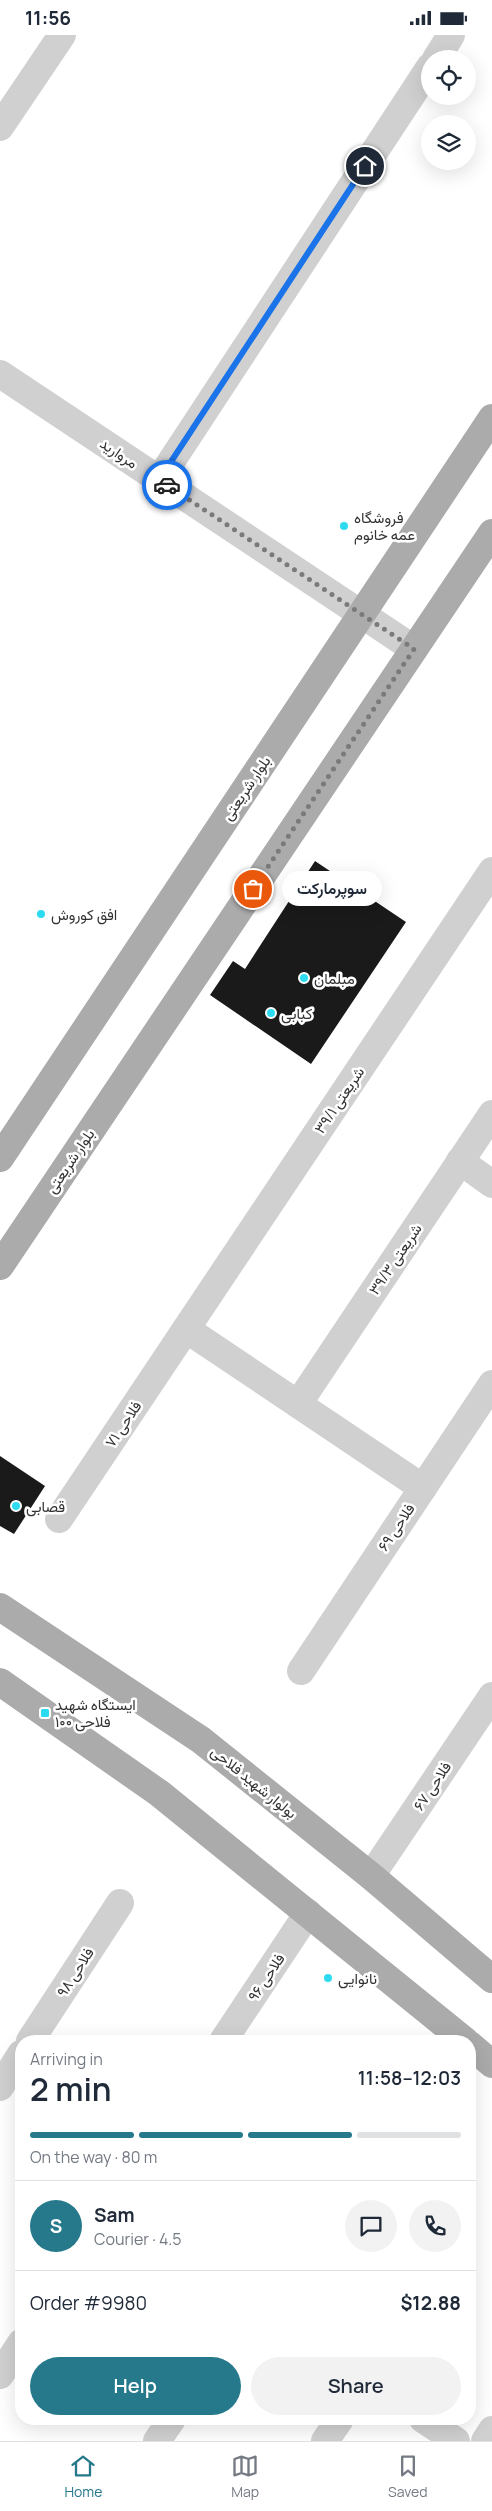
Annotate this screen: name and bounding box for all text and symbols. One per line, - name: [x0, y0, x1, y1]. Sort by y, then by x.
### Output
- text: 11:56: [25, 5, 71, 31]
- map controls: [421, 50, 476, 170]
- button: locate: [421, 50, 476, 105]
- button: layers: [421, 115, 476, 170]
- pin: [344, 145, 386, 187]
- icon: home: [351, 152, 379, 180]
- street label: مروارید: [96, 433, 142, 473]
- courier: [142, 460, 192, 510]
- icon: car: [153, 471, 181, 499]
- place label: فروشگاه عمه خانوم: [354, 507, 415, 545]
- marker: فروشگاه عمه خانوم: [338, 520, 350, 532]
- street label: بلوار شریعتی: [217, 752, 275, 824]
- pin: [232, 868, 274, 910]
- callout: سوپرمارکت: [283, 871, 383, 907]
- icon: bag: [239, 875, 267, 903]
- text: سوپرمارکت: [297, 877, 367, 899]
- place label: افق کوروش: [51, 904, 117, 925]
- marker: افق کوروش: [35, 908, 47, 920]
- place label: مبلمان: [314, 968, 355, 989]
- marker: مبلمان: [298, 972, 310, 984]
- place label: کبابی: [281, 1003, 313, 1024]
- marker: کبابی: [265, 1007, 277, 1019]
- street label: شریعتی ۳۹/۱: [309, 1062, 369, 1137]
- street label: بلوار شریعتی: [41, 1125, 99, 1197]
- street label: شریعتی ۳۹/۳: [363, 1219, 427, 1299]
- street label: فلاحی ۷۱: [100, 1397, 146, 1451]
- place label: قصابی: [26, 1496, 65, 1517]
- street label: فلاحی ۶۹: [372, 1499, 420, 1555]
- marker: قصابی: [10, 1500, 22, 1512]
- place label: ایستگاه شهید فلاحی ۱۰۰: [55, 1694, 136, 1732]
- marker: ایستگاه شهید فلاحی ۱۰۰: [39, 1707, 51, 1719]
- street label: بولوار شهید فلاحی: [207, 1741, 301, 1823]
- street label: فلاحی ۶۷: [408, 1757, 456, 1815]
- street label: فلاحی ۹۸: [51, 1943, 99, 2001]
- street label: فلاحی ۹۶: [242, 1949, 290, 2005]
- place label: نانوایی: [338, 1968, 377, 1989]
- marker: نانوایی: [322, 1972, 334, 1984]
- text: Arriving in: [30, 2048, 103, 2070]
- text: 11:58–12:03: [358, 2065, 461, 2091]
- text: 2 min: [30, 2067, 112, 2111]
- text: On the way · 80 m: [30, 2146, 157, 2168]
- button: chat: [345, 2200, 397, 2252]
- button: phone: [409, 2200, 461, 2252]
- text: Sam: [94, 2202, 135, 2228]
- text: S: [50, 2213, 62, 2239]
- text: Courier · 4.5: [94, 2228, 181, 2250]
- text: Order #9980: [30, 2290, 147, 2316]
- text: $12.88: [400, 2290, 461, 2316]
- button: Help: [30, 2357, 241, 2415]
- button: Share: [251, 2357, 461, 2415]
- tab: Home: [64, 2452, 102, 2501]
- tab: Map: [231, 2452, 259, 2501]
- tab: Saved: [388, 2452, 428, 2501]

